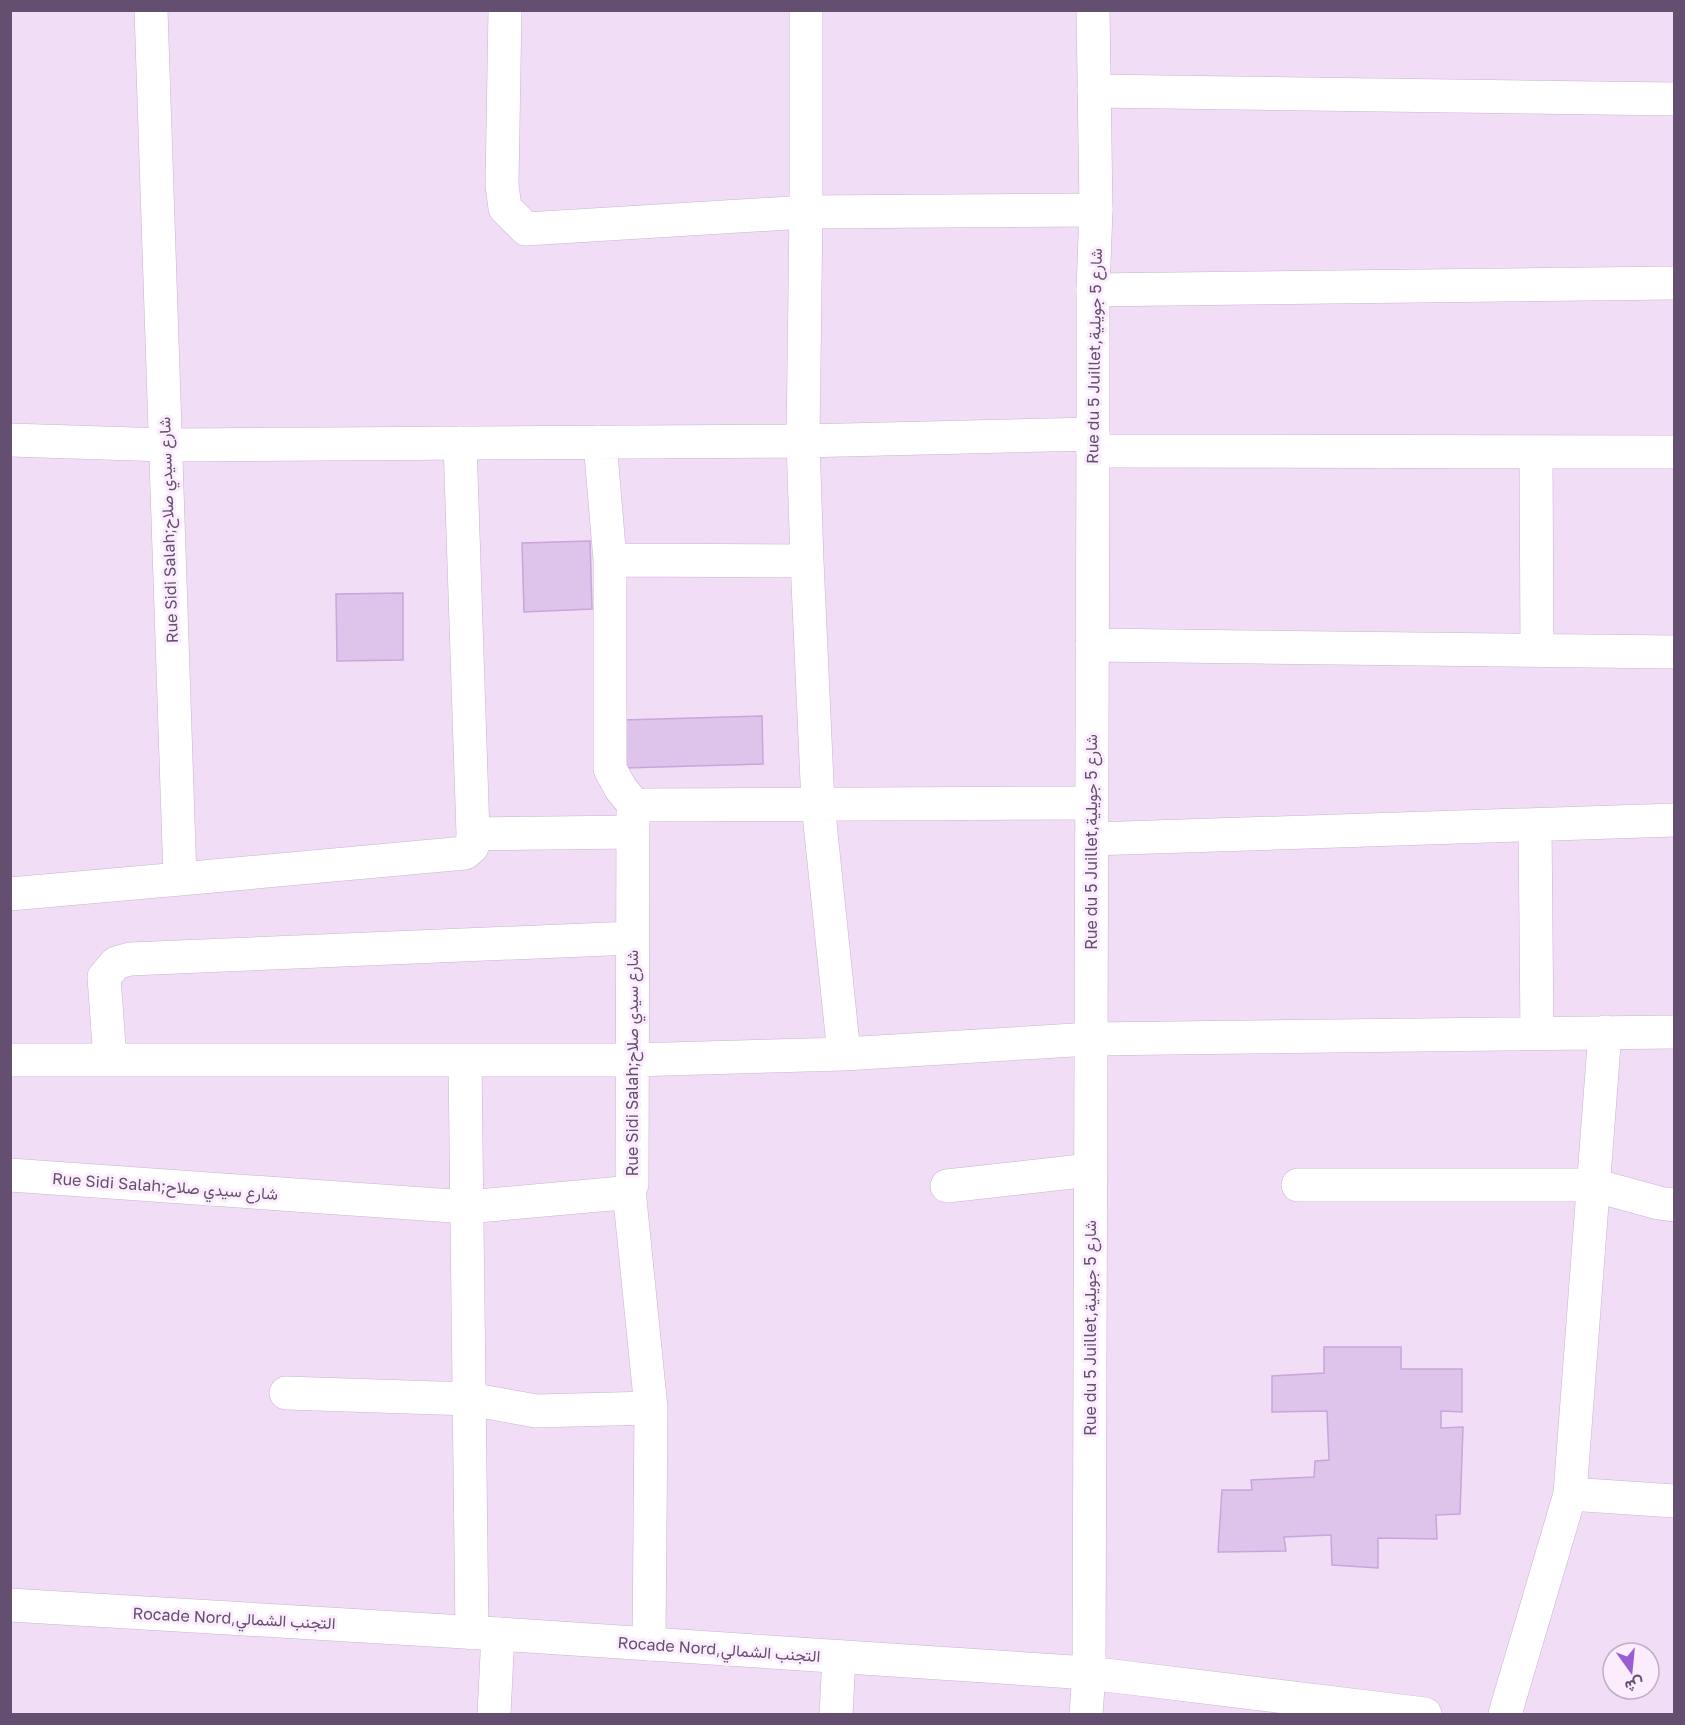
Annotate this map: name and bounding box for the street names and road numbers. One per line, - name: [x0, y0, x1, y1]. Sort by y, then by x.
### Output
- street label: Rue du 5 Juillet,شارع 5 جويلية: [1082, 248, 1108, 464]
- street label: Rue Sidi Salah;شارع سيدي صلاح: [154, 416, 186, 643]
- street label: Rue du 5 Juillet,شارع 5 جويلية: [1081, 734, 1103, 950]
- street label: Rue Sidi Salah;شارع سيدي صلاح: [622, 950, 646, 1176]
- street label: Rue Sidi Salah;شارع سيدي صلاح: [51, 1168, 279, 1208]
- street label: Rue du 5 Juillet,شارع 5 جويلية: [1080, 1220, 1102, 1436]
- street label: Rocade Nord,التجنب الشمالي: [132, 1603, 336, 1637]
- street label: Rocade Nord,التجنب الشمالي: [617, 1632, 821, 1670]

